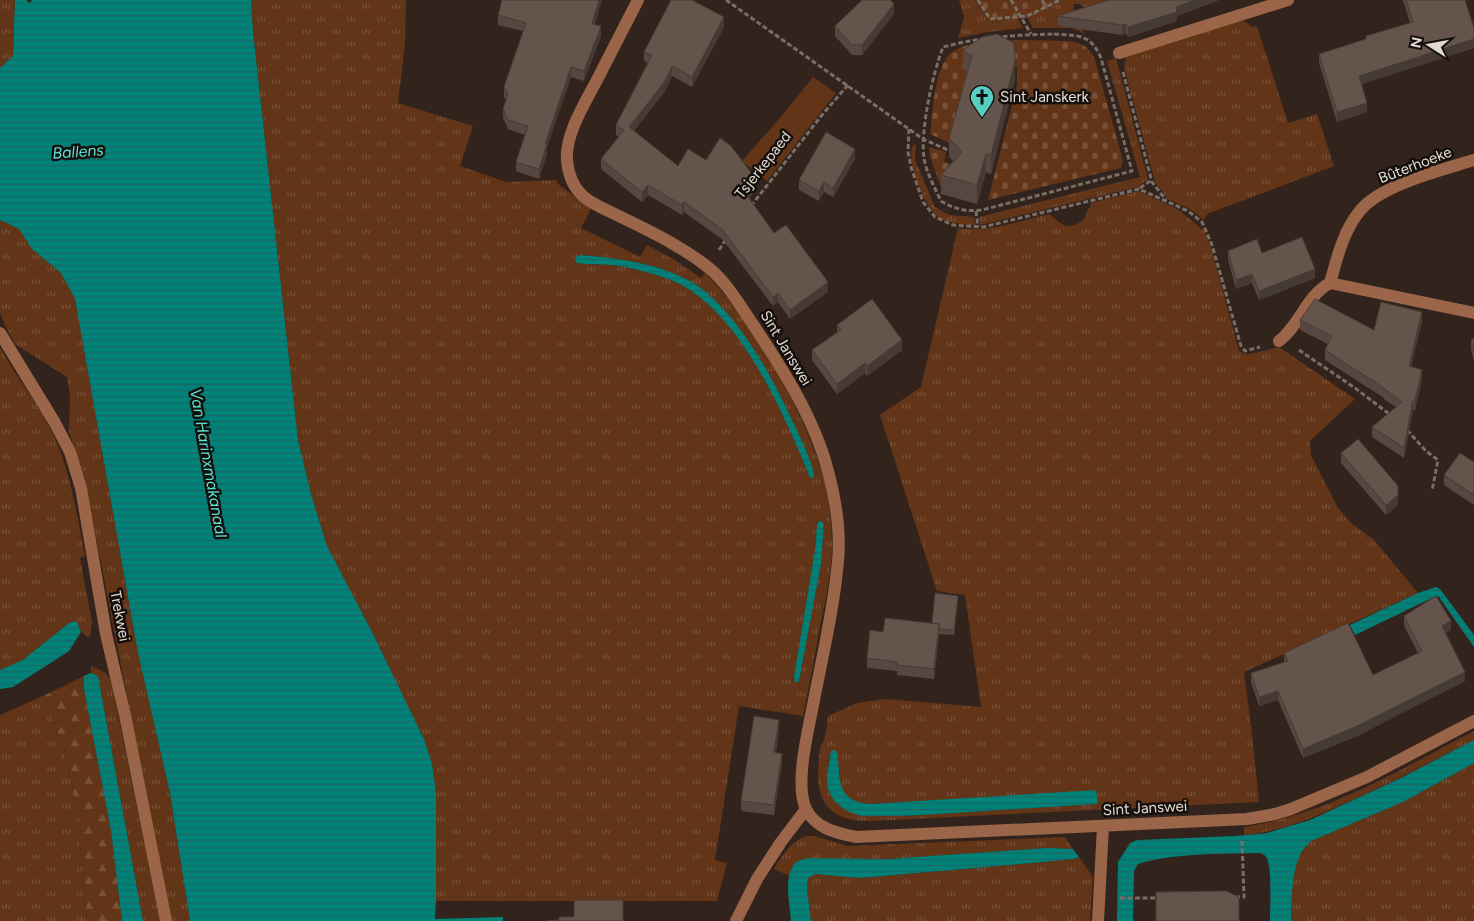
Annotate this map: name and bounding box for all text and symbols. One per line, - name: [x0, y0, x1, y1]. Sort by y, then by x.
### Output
- north arrow: [1404, 20, 1454, 70]
- text: N: [1407, 36, 1426, 50]
- church icon: Sint Janskerk: [969, 84, 995, 118]
- place label: Sint Janskerk: [1000, 88, 1090, 106]
- street label: Tsjerkepaed: [731, 128, 795, 202]
- water label: Ballens: [52, 140, 105, 163]
- street label: Bûterhoeke: [1376, 143, 1454, 187]
- street label: Sint Janswei: [757, 307, 815, 389]
- water label: Van Harinxmakanaal: [186, 387, 231, 540]
- street label: Trekwei: [106, 589, 134, 643]
- street label: Sint Janswei: [1102, 797, 1188, 819]

